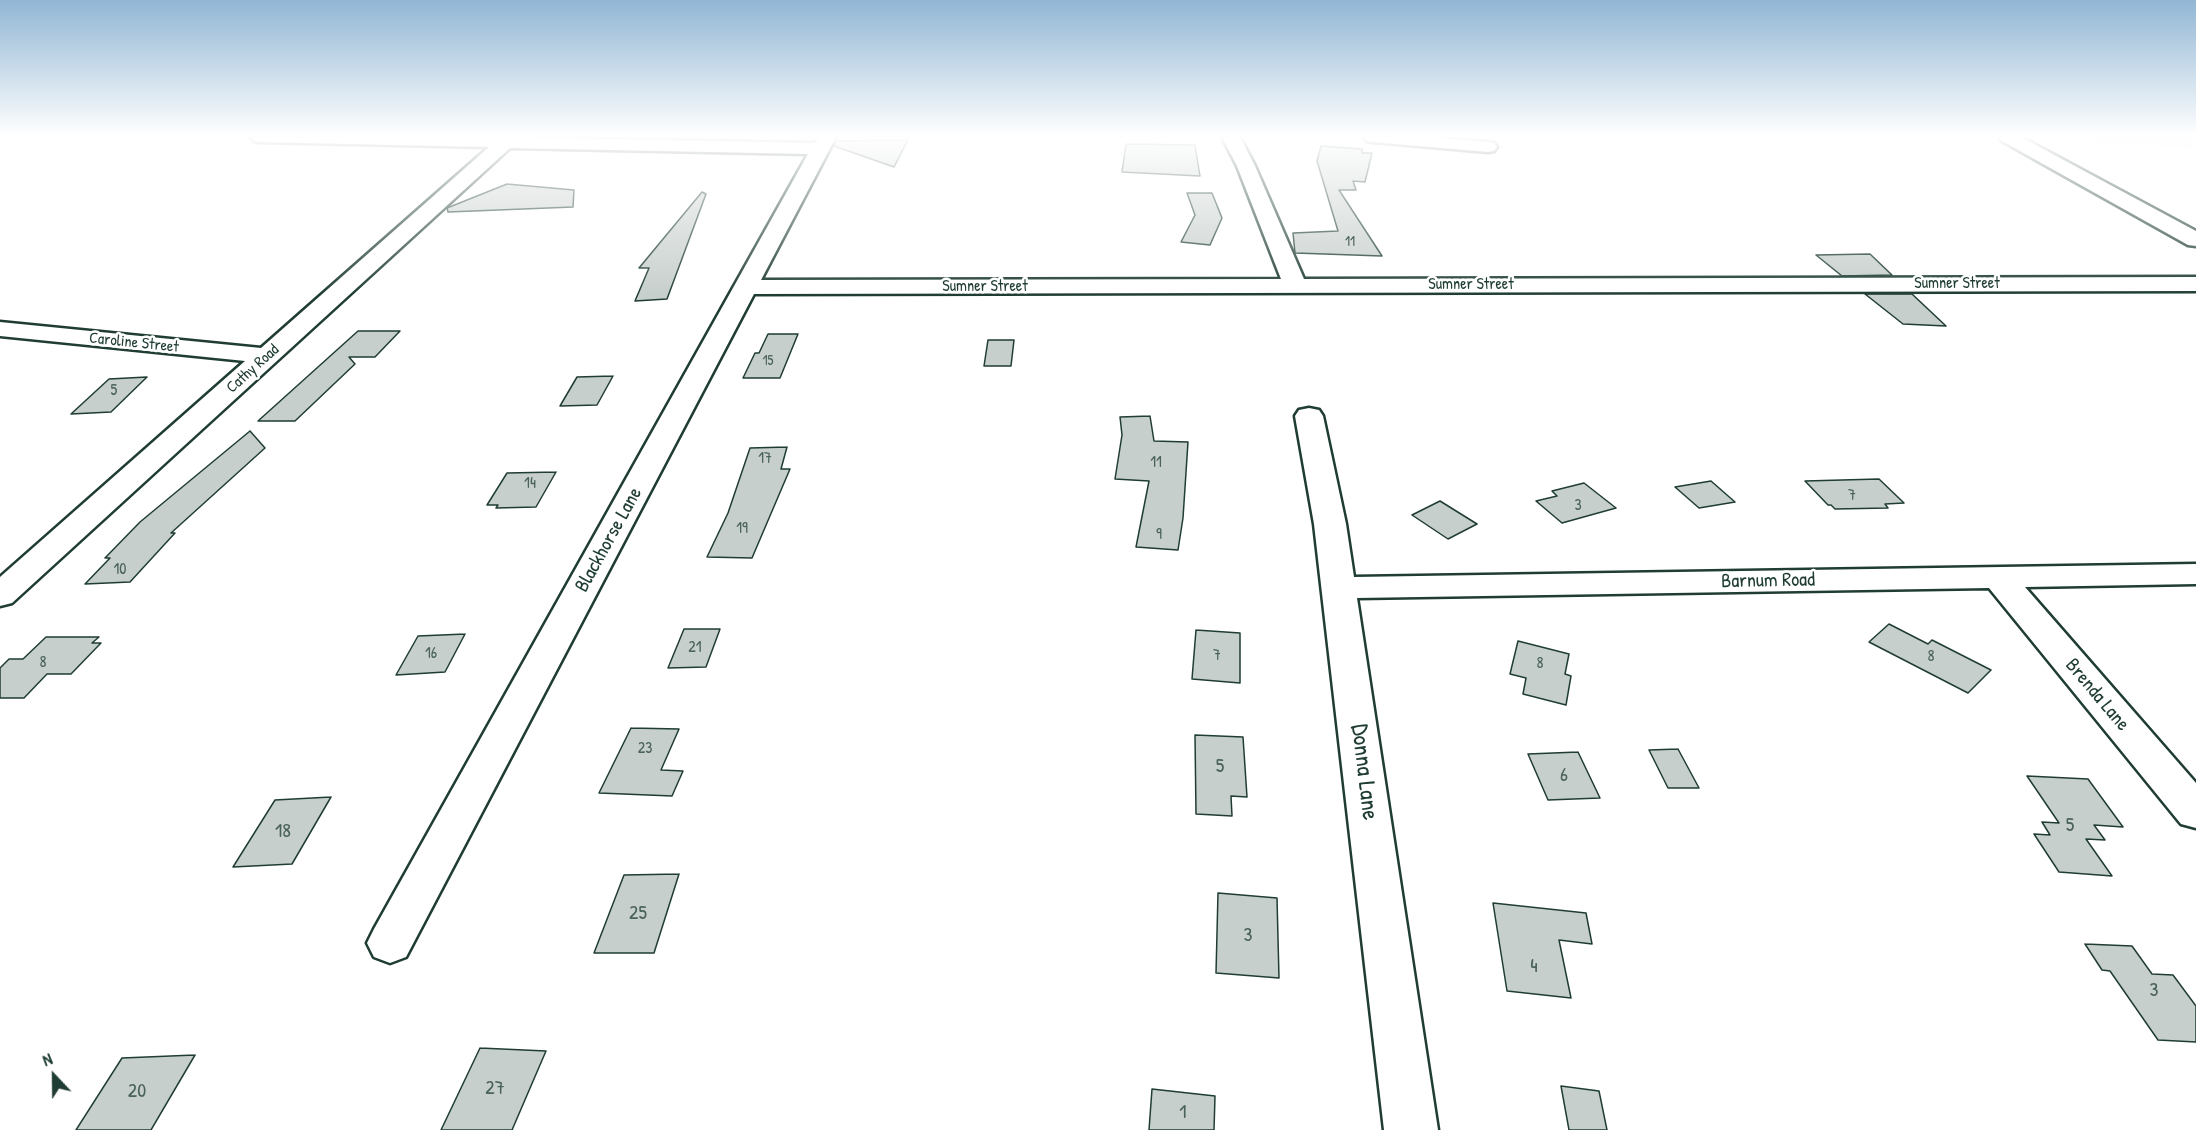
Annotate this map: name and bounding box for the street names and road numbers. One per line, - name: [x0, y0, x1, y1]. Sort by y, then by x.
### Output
- street label: Sumner Street: [1914, 274, 2000, 294]
- street label: Sumner Street: [1428, 275, 1514, 295]
- street label: Sumner Street: [942, 277, 1028, 297]
- street label: Caroline Street: [88, 329, 180, 357]
- street label: Cathy Road: [223, 340, 283, 398]
- street label: Blackhorse Lane: [570, 483, 648, 597]
- street label: Barnum Road: [1721, 568, 1815, 594]
- street label: Brenda Lane: [2060, 654, 2134, 736]
- street label: Donna Lane: [1344, 722, 1384, 822]

